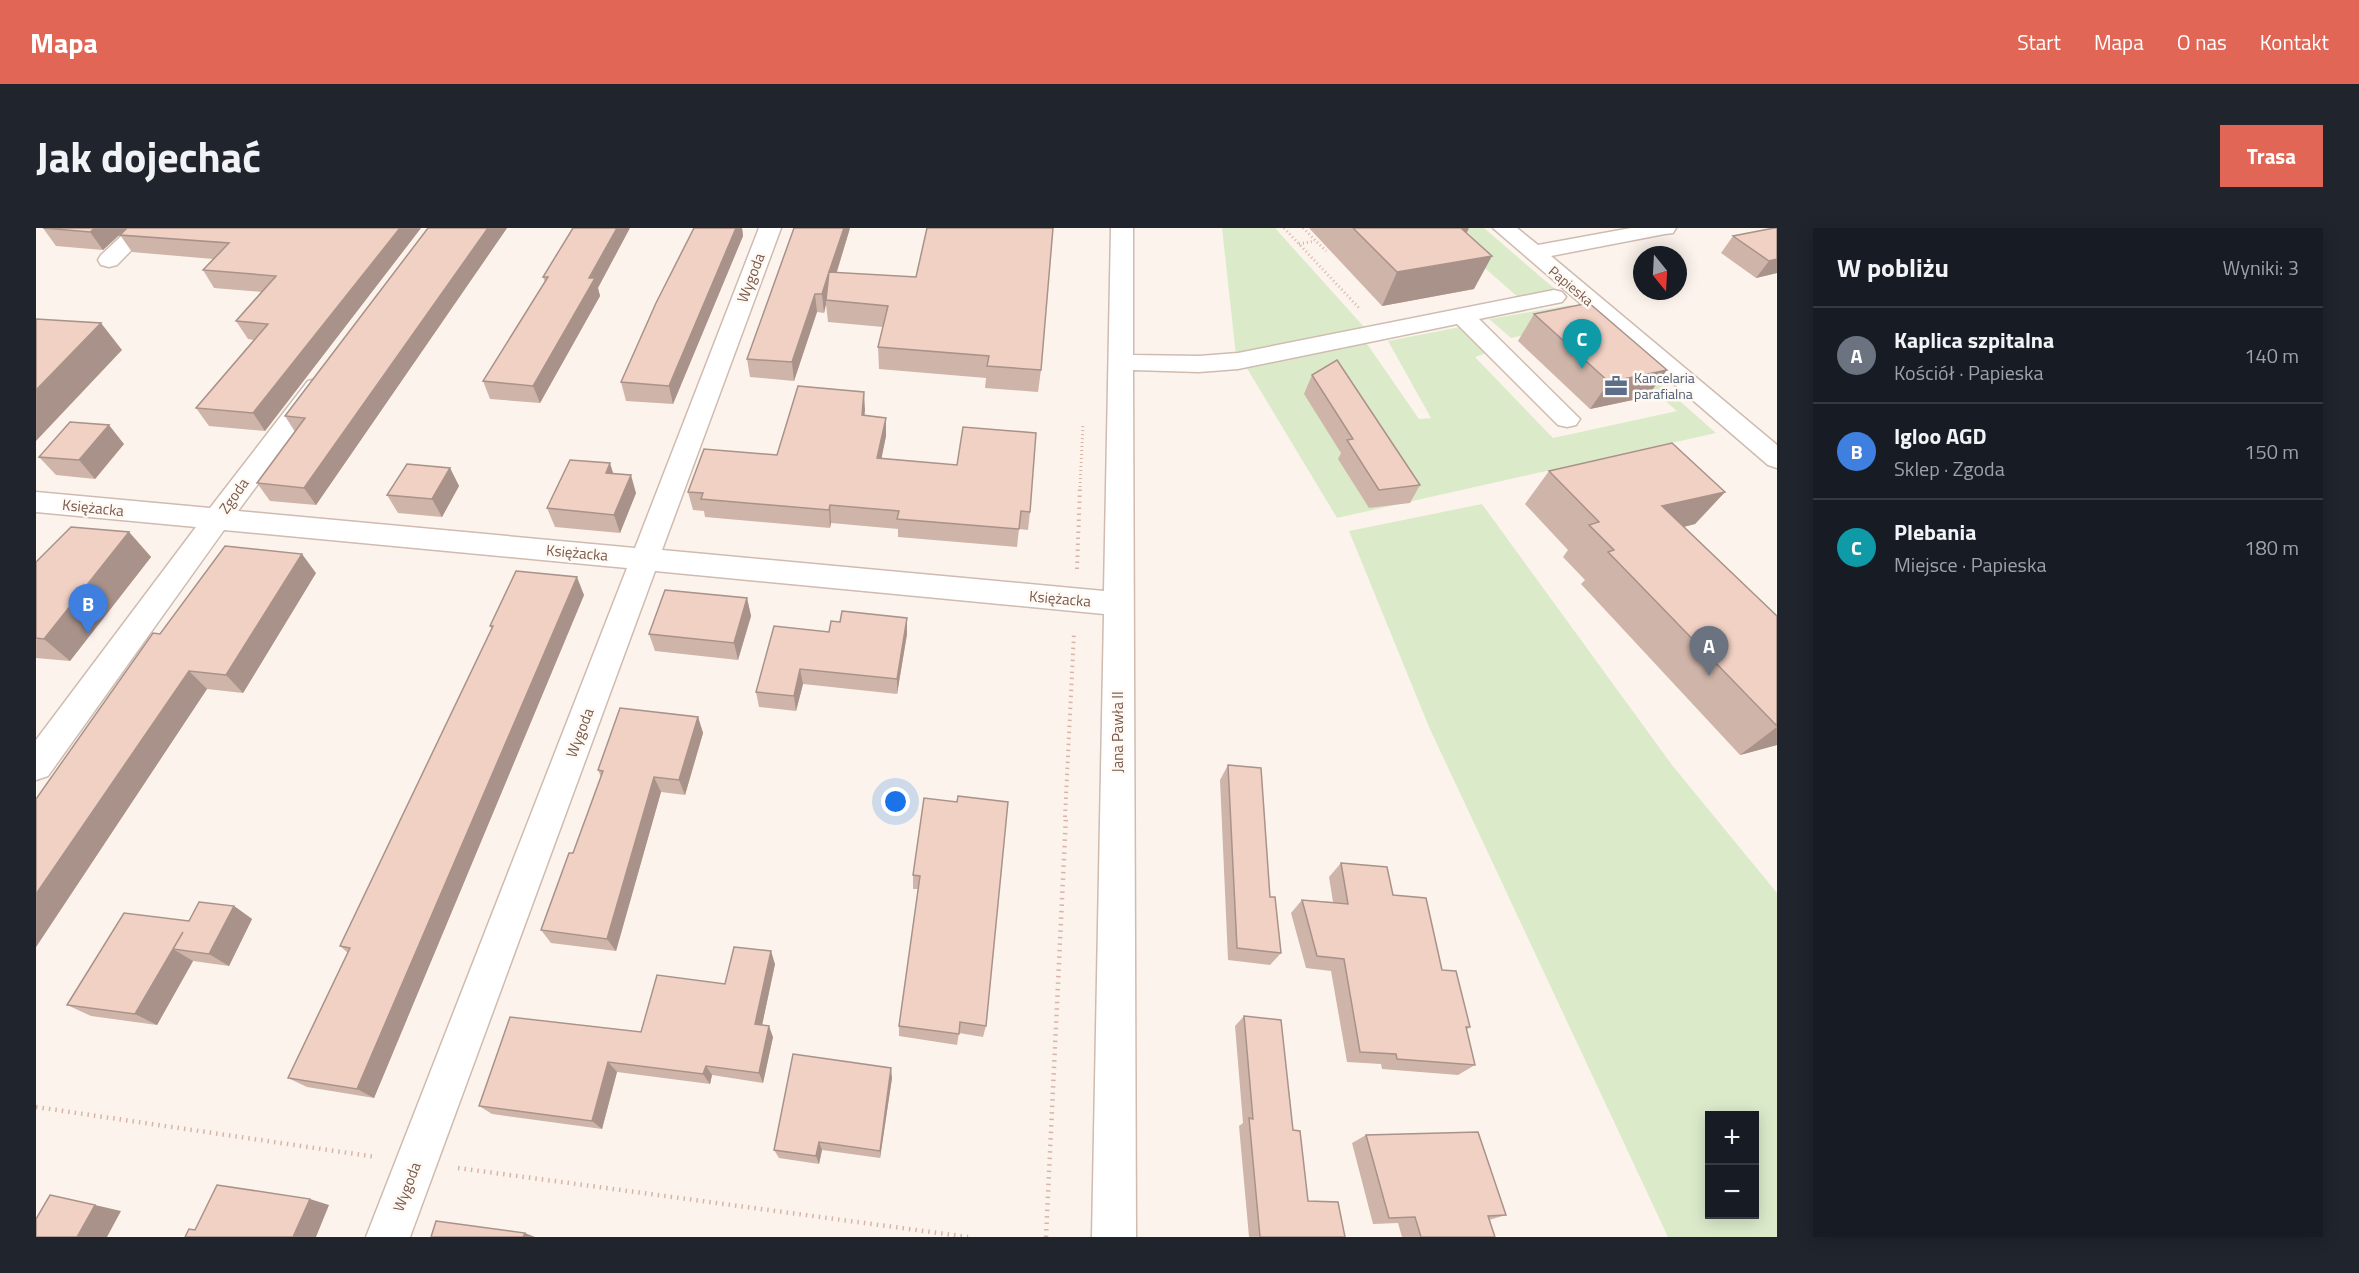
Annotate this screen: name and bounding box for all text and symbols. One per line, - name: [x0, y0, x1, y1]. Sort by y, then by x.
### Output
- text: Mapa: [30, 21, 98, 64]
- text: Start: [2017, 26, 2061, 58]
- text: Mapa: [2094, 26, 2144, 58]
- text: O nas: [2177, 26, 2227, 58]
- text: Kontakt: [2260, 26, 2329, 58]
- text: Jak dojechać: [36, 124, 261, 188]
- button: Trasa: [2220, 125, 2323, 187]
- north arrow: [1633, 246, 1687, 300]
- text: W pobliżu: [1837, 248, 1949, 287]
- street label: Wygoda: [731, 249, 771, 306]
- text: Wyniki: 3: [2223, 252, 2299, 283]
- street label: Papieska: [1544, 261, 1598, 311]
- pin: C: [1562, 320, 1602, 369]
- text: Kaplica szpitalna: [1894, 323, 2054, 357]
- text: A: [1850, 340, 1863, 371]
- text: 140 m: [2244, 340, 2299, 371]
- text: Kościół · Papieska: [1894, 357, 2044, 388]
- place label: Kancelaria parafialna: [1634, 367, 1695, 404]
- office icon: Kancelaria parafialna: [1603, 373, 1629, 399]
- text: Igloo AGD: [1894, 419, 1987, 453]
- text: B: [1850, 436, 1863, 467]
- text: 150 m: [2244, 436, 2299, 467]
- text: Sklep · Zgoda: [1894, 453, 2005, 484]
- street label: Zgoda: [213, 473, 254, 518]
- street label: Księżacka: [61, 493, 126, 522]
- text: Plebania: [1894, 515, 1976, 549]
- text: C: [1851, 532, 1862, 563]
- text: 180 m: [2244, 532, 2299, 563]
- street label: Księżacka: [545, 538, 609, 567]
- text: Miejsce · Papieska: [1894, 549, 2046, 580]
- pin: B: [68, 584, 108, 634]
- street label: Księżacka: [1028, 584, 1092, 613]
- pin: A: [1690, 626, 1728, 676]
- street label: Jana Pawła II: [1106, 691, 1129, 773]
- street label: Wygoda: [560, 704, 600, 761]
- your location: [881, 787, 910, 816]
- map controls: [1705, 1111, 1759, 1219]
- button: +: [1705, 1111, 1759, 1165]
- street label: Wygoda: [387, 1158, 427, 1215]
- button: −: [1705, 1165, 1759, 1219]

